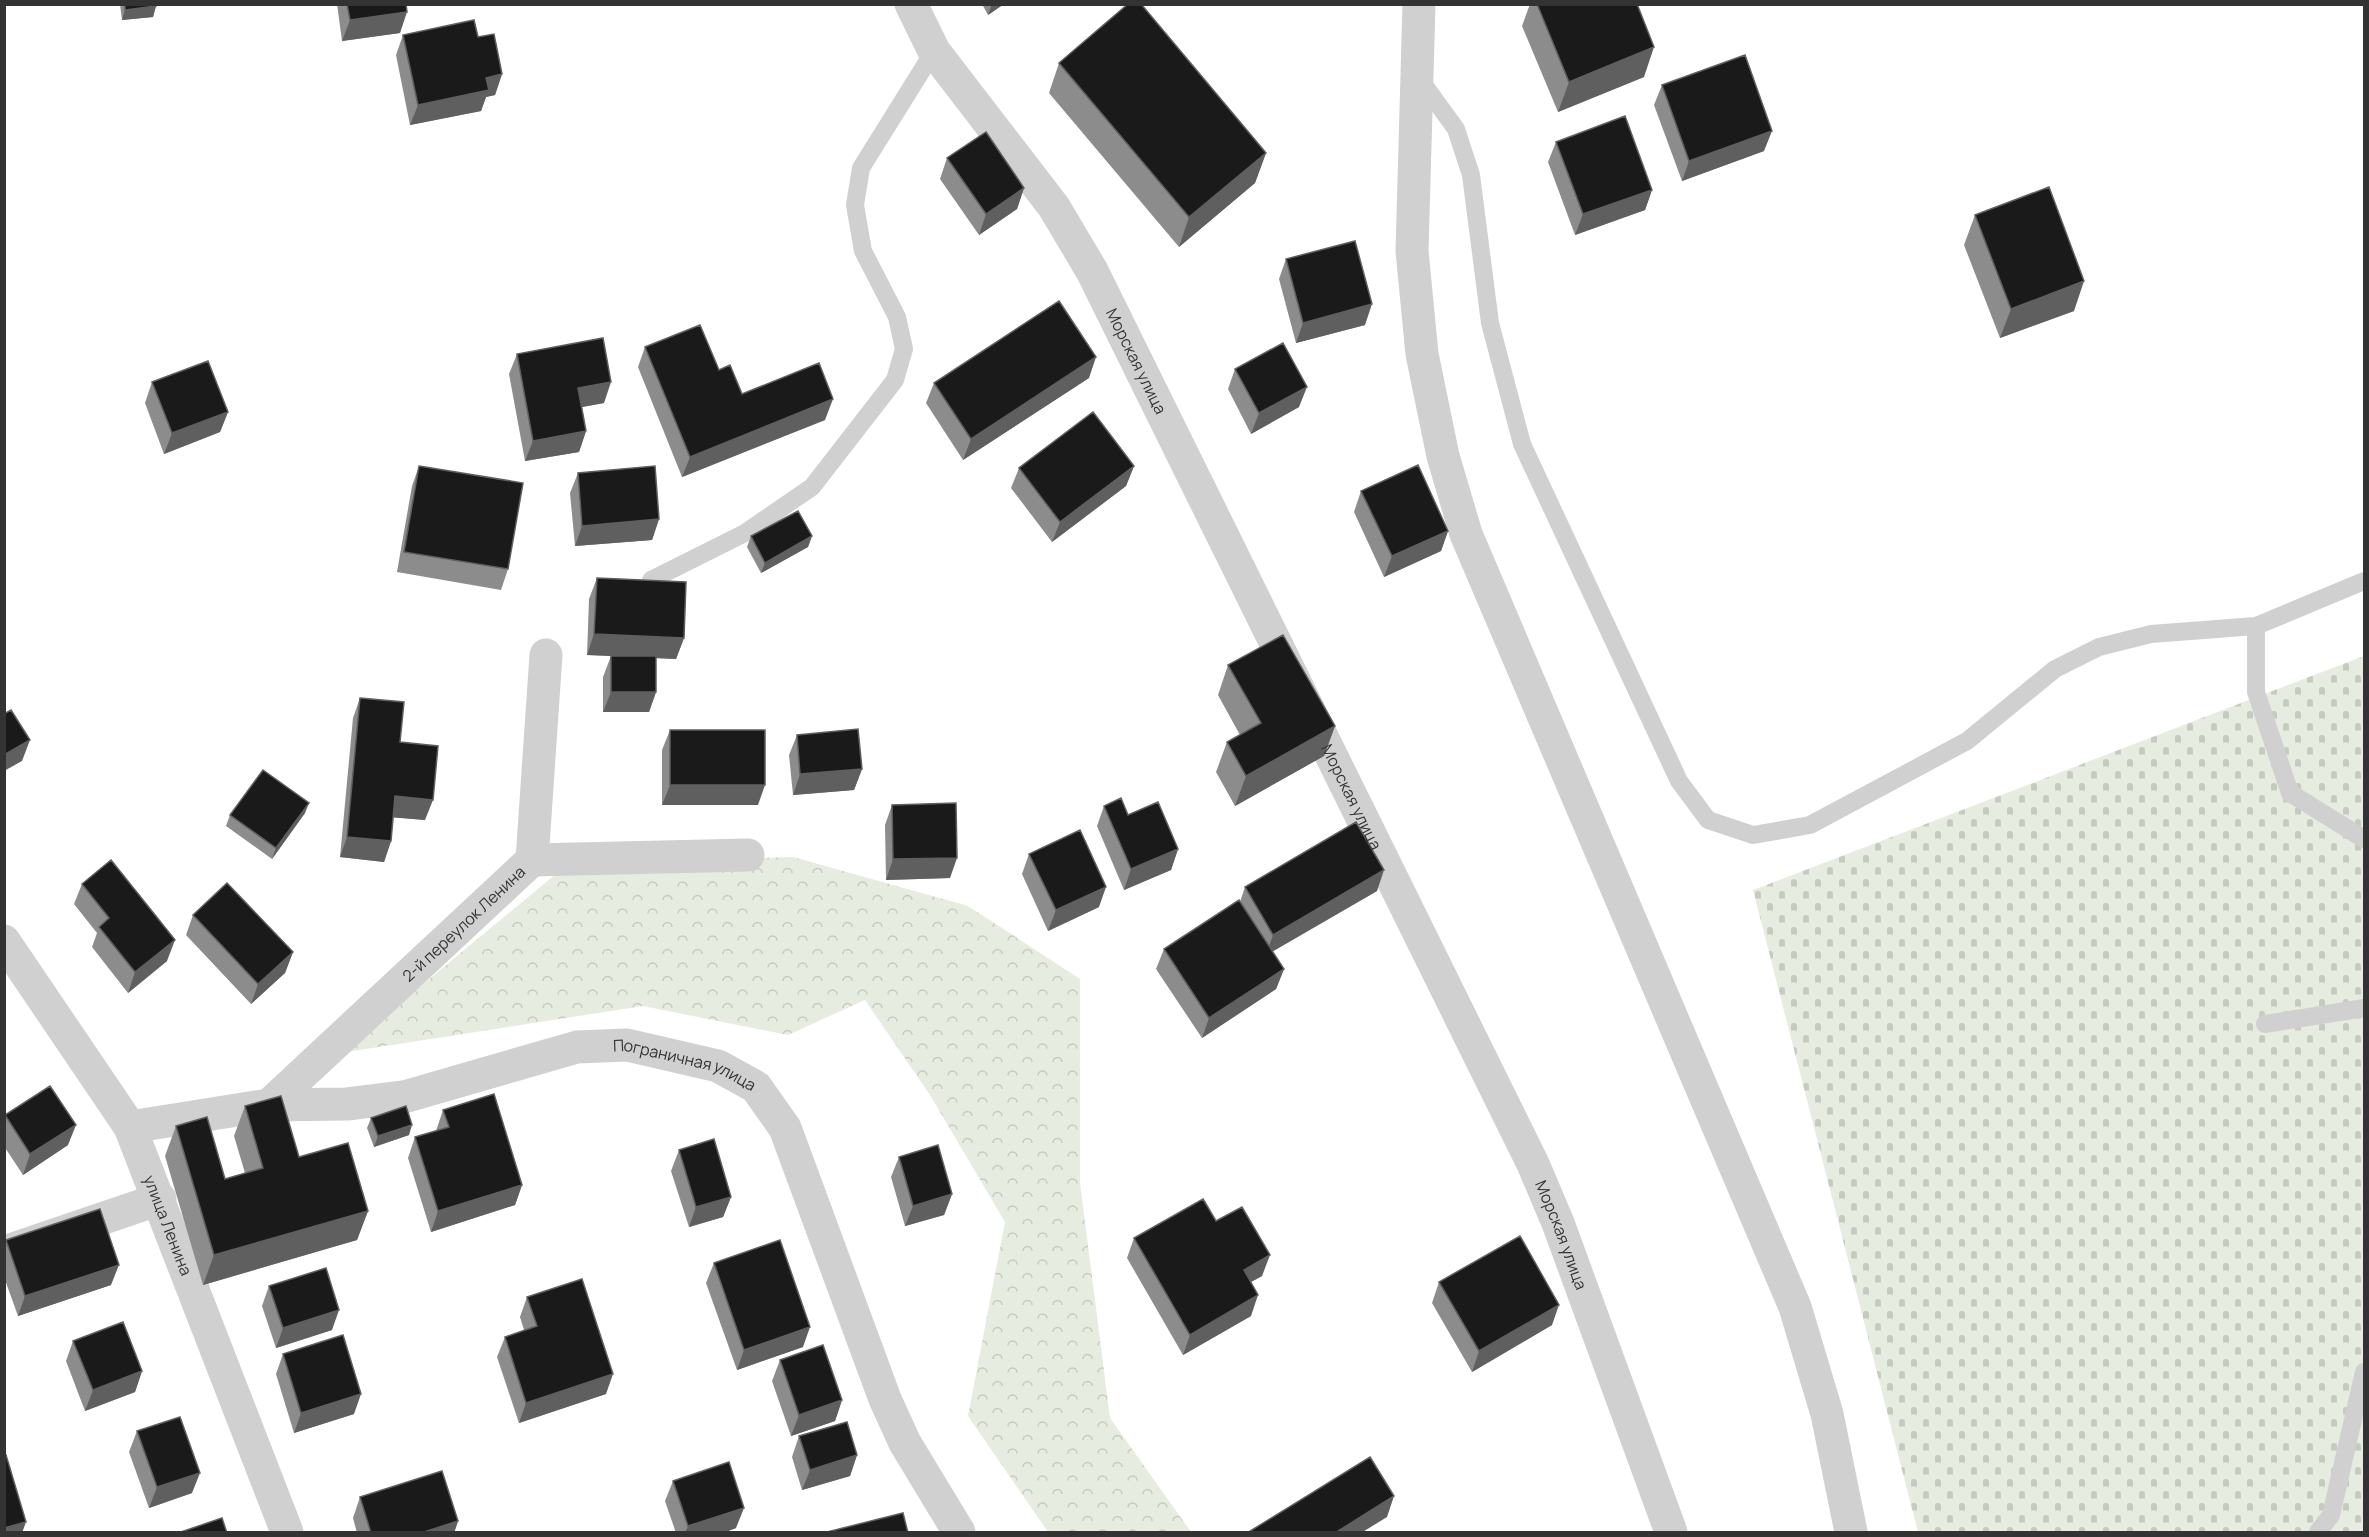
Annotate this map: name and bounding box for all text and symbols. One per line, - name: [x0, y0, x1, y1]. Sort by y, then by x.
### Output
- street label: Морская улица: [1101, 304, 1172, 418]
- street label: Морская улица: [1316, 740, 1387, 853]
- street label: 2-й переулок Ленина: [397, 861, 530, 987]
- street label: Пограничная улица: [613, 1034, 760, 1096]
- street label: улица Ленина: [139, 1172, 197, 1279]
- street label: Морская улица: [1530, 1177, 1592, 1293]

